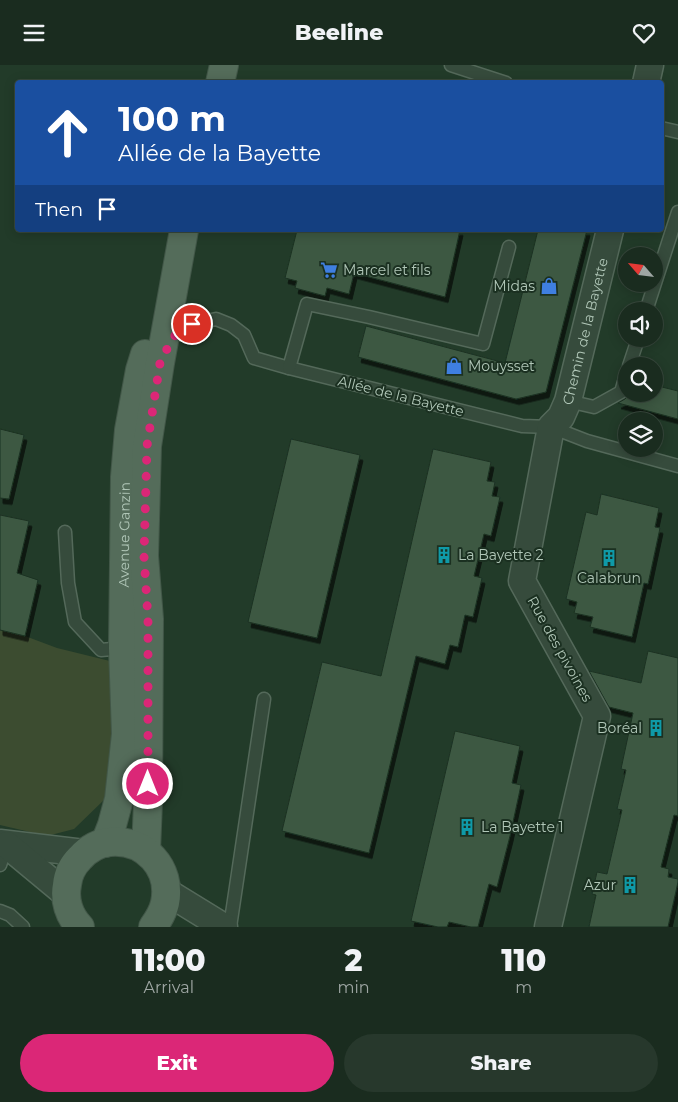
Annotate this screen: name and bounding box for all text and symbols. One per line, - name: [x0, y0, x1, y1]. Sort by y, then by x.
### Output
- icon: menu: [20, 19, 48, 47]
- text: Beeline: [295, 19, 383, 46]
- icon: heart: [630, 19, 658, 47]
- text: 100 m: [118, 97, 226, 140]
- icon: ahead: [35, 100, 100, 165]
- text: Allée de la Bayette: [118, 140, 321, 167]
- icon: arrive: [93, 195, 121, 223]
- text: Then: [35, 198, 83, 221]
- north arrow: [618, 247, 662, 293]
- map controls: [618, 247, 663, 457]
- street label: Chemin de la Bayette: [558, 256, 612, 407]
- supermarket icon: Marcel et fils: [319, 260, 339, 280]
- place label: Marcel et fils: [343, 261, 431, 279]
- shop icon: Midas: [539, 276, 559, 296]
- place label: Midas: [493, 277, 535, 295]
- button: sound: [618, 302, 663, 347]
- pin: [171, 303, 213, 345]
- icon: arrive: [178, 310, 206, 338]
- shop icon: Mouysset: [444, 356, 464, 376]
- place label: Mouysset: [468, 357, 535, 375]
- button: search: [618, 357, 663, 402]
- street label: Allée de la Bayette: [336, 372, 466, 420]
- button: layers: [618, 412, 663, 457]
- street label: Avenue Ganzin: [115, 482, 134, 588]
- building icon: La Bayette 2: [434, 545, 454, 565]
- place label: La Bayette 2: [458, 546, 544, 564]
- building icon: Calabrun: [599, 548, 619, 568]
- place label: Calabrun: [577, 569, 641, 587]
- street label: Rue des pivoines: [524, 593, 597, 705]
- building icon: Boréal: [646, 718, 666, 738]
- place label: Boréal: [597, 719, 642, 737]
- position arrow: [121, 757, 173, 809]
- building icon: La Bayette 1: [457, 817, 477, 837]
- place label: La Bayette 1: [481, 818, 564, 836]
- building icon: Azur: [620, 875, 640, 895]
- place label: Azur: [584, 876, 616, 894]
- text: 11:00: [132, 942, 206, 979]
- text: 2: [345, 942, 363, 979]
- text: 110: [501, 942, 546, 979]
- text: Arrival: [143, 978, 194, 997]
- text: min: [337, 978, 370, 997]
- text: m: [515, 978, 532, 997]
- button: Exit: [20, 1034, 334, 1092]
- button: Share: [344, 1034, 658, 1092]

